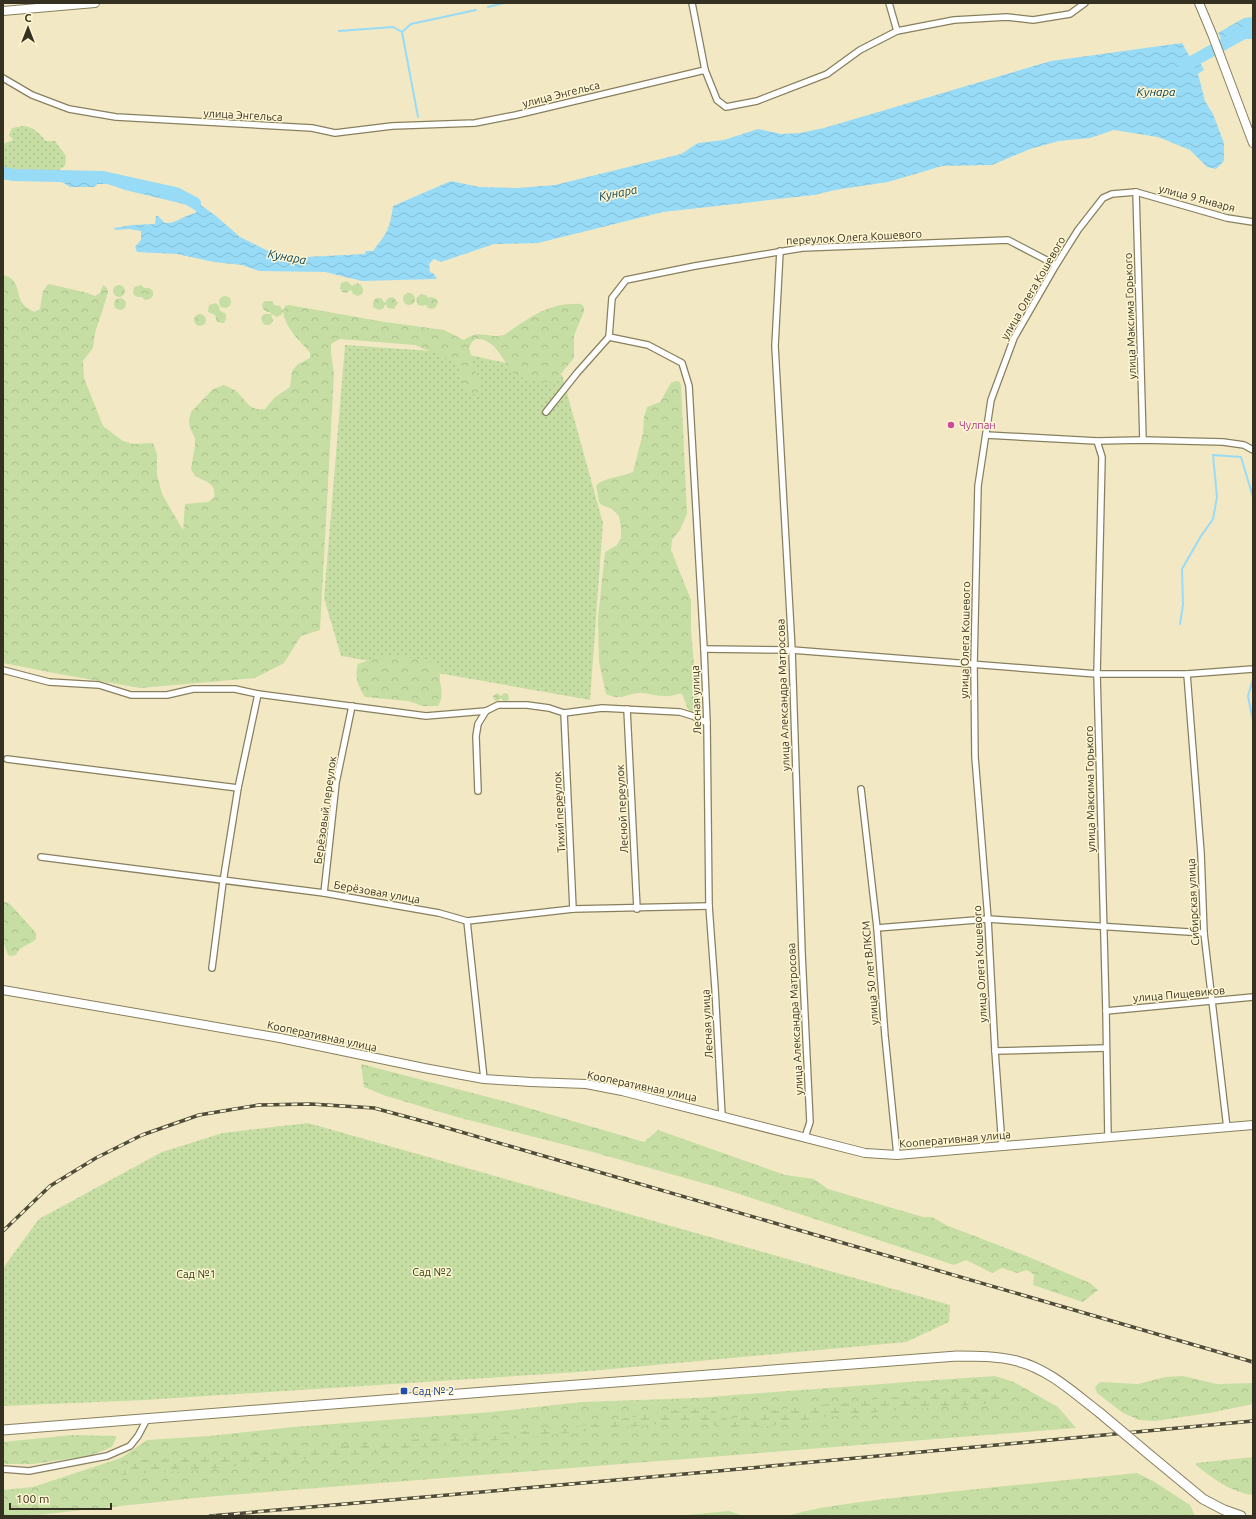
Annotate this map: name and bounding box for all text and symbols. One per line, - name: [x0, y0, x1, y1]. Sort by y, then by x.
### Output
- north arrow: [8, 8, 48, 48]
- text: С: [24, 12, 32, 24]
- street label: улица Энгельса: [521, 79, 601, 109]
- water label: Кунара: [1137, 85, 1176, 98]
- street label: улица Энгельса: [203, 107, 283, 123]
- water label: Кунара: [598, 182, 639, 203]
- street label: улица 9 Января: [1157, 182, 1237, 214]
- street label: переулок Олега Кошевого: [786, 227, 922, 247]
- street label: улица Олега Кошевого: [998, 234, 1068, 342]
- water label: Кунара: [267, 247, 308, 266]
- street label: улица Максима Горького: [1122, 252, 1138, 380]
- place label: Чулпан: [959, 419, 996, 431]
- marker: Чулпан: [946, 420, 956, 430]
- street label: улица Олега Кошевого: [958, 581, 972, 699]
- street label: улица Александра Матросова: [774, 619, 792, 771]
- street label: Лесная улица: [689, 665, 703, 735]
- street label: улица Максима Горького: [1083, 725, 1097, 853]
- street label: Берёзовый переулок: [311, 755, 339, 865]
- street label: Лесной переулок: [614, 764, 630, 854]
- street label: Тихий переулок: [551, 771, 567, 853]
- street label: Сибирская улица: [1185, 858, 1201, 946]
- street label: Берёзовая улица: [333, 879, 421, 905]
- street label: улица Олега Кошевого: [971, 905, 989, 1023]
- street label: улица 50 лет ВЛКСМ: [859, 920, 881, 1026]
- street label: улица Александра Матросова: [785, 943, 805, 1095]
- street label: улица Пищевиков: [1132, 984, 1226, 1004]
- street label: Лесная улица: [699, 989, 715, 1059]
- street label: Кооперативная улица: [266, 1018, 378, 1054]
- street label: Кооперативная улица: [586, 1068, 698, 1104]
- street label: Кооперативная улица: [899, 1128, 1011, 1150]
- park label: Сад №2: [412, 1266, 452, 1278]
- park label: Сад №1: [176, 1268, 216, 1280]
- place label: Сад № 2: [412, 1385, 454, 1397]
- marker: Сад № 2: [399, 1386, 409, 1396]
- scale bar: [10, 1485, 111, 1511]
- text: 100 m: [16, 1492, 49, 1505]

